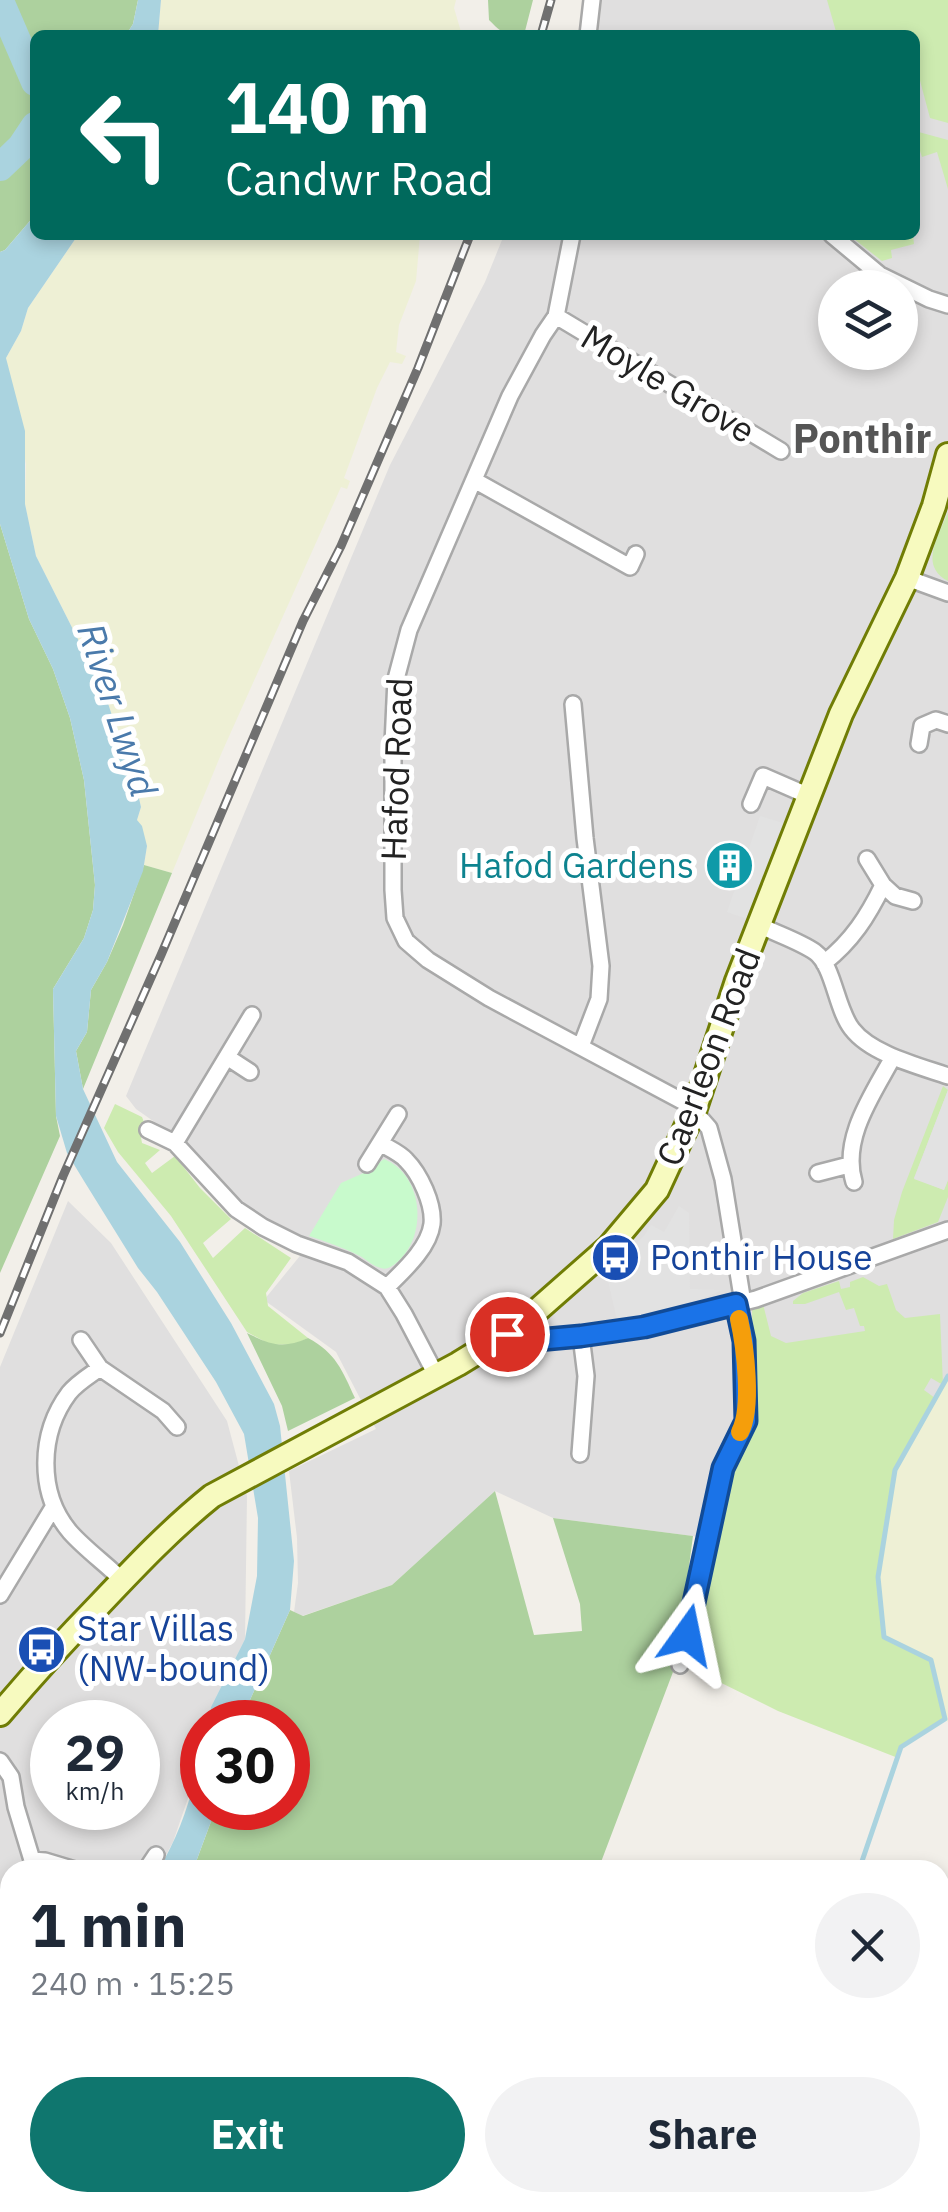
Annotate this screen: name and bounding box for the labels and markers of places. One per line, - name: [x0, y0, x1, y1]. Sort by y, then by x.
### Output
- building icon: Hafod Gardens: [703, 840, 755, 892]
- place label: Hafod Gardens: [459, 842, 694, 888]
- bus stop icon: Ponthir House: [589, 1232, 641, 1284]
- place label: Ponthir House: [650, 1234, 873, 1280]
- pin: [465, 1292, 550, 1377]
- place label: Star Villas (NW-bound): [77, 1605, 270, 1691]
- bus stop icon: Star Villas (NW-bound): [16, 1623, 68, 1675]

